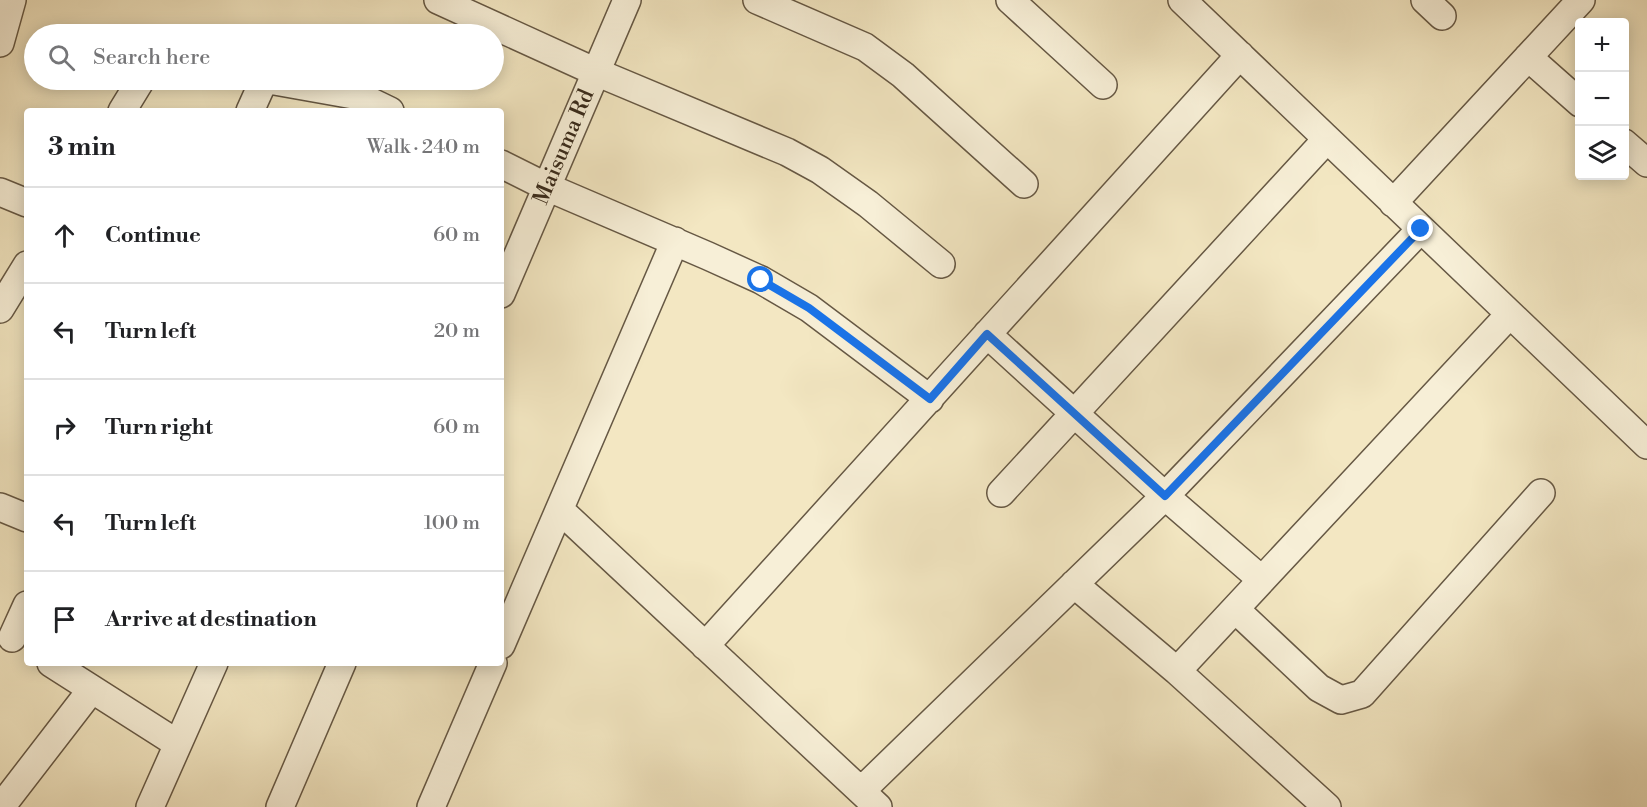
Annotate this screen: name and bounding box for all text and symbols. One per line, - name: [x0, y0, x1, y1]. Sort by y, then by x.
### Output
- map controls: [1575, 18, 1629, 180]
- button: +: [1575, 18, 1629, 72]
- search box: [24, 24, 504, 90]
- icon: search: [45, 41, 78, 74]
- text: Search here: [93, 44, 210, 71]
- button: −: [1575, 72, 1629, 126]
- street label: Maisuma Rd: [528, 85, 601, 209]
- button: layers: [1575, 126, 1629, 180]
- text: 3 min: [48, 131, 116, 163]
- text: Walk · 240 m: [367, 135, 480, 160]
- route end: [1407, 215, 1433, 241]
- icon: ahead: [48, 219, 81, 252]
- text: Continue: [105, 222, 201, 249]
- text: 60 m: [433, 223, 480, 248]
- route start: [747, 266, 773, 292]
- icon: left: [48, 315, 81, 348]
- text: Turn left: [105, 318, 196, 345]
- text: 20 m: [434, 319, 480, 344]
- icon: right: [48, 411, 81, 444]
- text: Turn right: [105, 414, 213, 441]
- text: 60 m: [433, 415, 480, 440]
- icon: left: [48, 507, 81, 540]
- text: Turn left: [105, 510, 196, 537]
- text: 100 m: [424, 511, 480, 536]
- icon: arrive: [48, 603, 81, 636]
- text: Arrive at destination: [105, 606, 317, 633]

